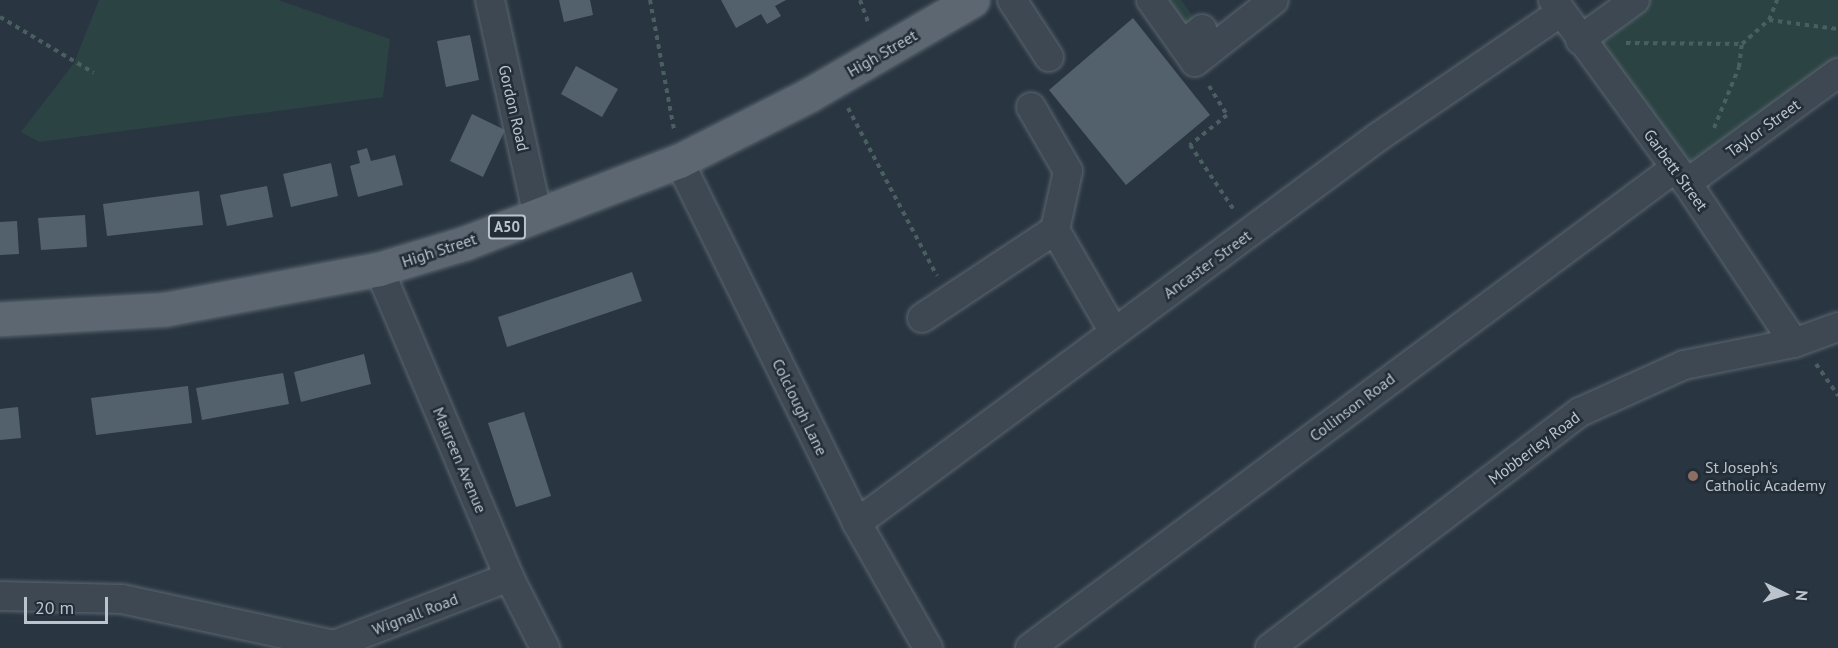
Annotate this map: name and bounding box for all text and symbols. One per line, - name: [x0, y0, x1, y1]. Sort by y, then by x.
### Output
- street label: High Street: [844, 25, 920, 81]
- street label: Gordon Road: [495, 63, 533, 153]
- street label: Taylor Street: [1722, 95, 1804, 161]
- street label: Garbett Street: [1640, 126, 1712, 214]
- road number: A50: [488, 215, 526, 239]
- street label: Ancaster Street: [1159, 226, 1255, 302]
- street label: High Street: [399, 229, 479, 271]
- street label: Colclough Lane: [768, 355, 832, 459]
- street label: Collinson Road: [1306, 369, 1398, 445]
- street label: Maureen Avenue: [429, 404, 491, 516]
- street label: Mobberley Road: [1484, 407, 1584, 489]
- place label: St Joseph's Catholic Academy: [1705, 457, 1826, 495]
- marker: St Joseph's Catholic Academy: [1686, 469, 1700, 483]
- north arrow: [1754, 564, 1814, 624]
- scale bar: [27, 585, 111, 623]
- street label: Wignall Road: [369, 589, 461, 639]
- text: N: [1792, 589, 1812, 602]
- text: 20 m: [35, 596, 74, 619]

